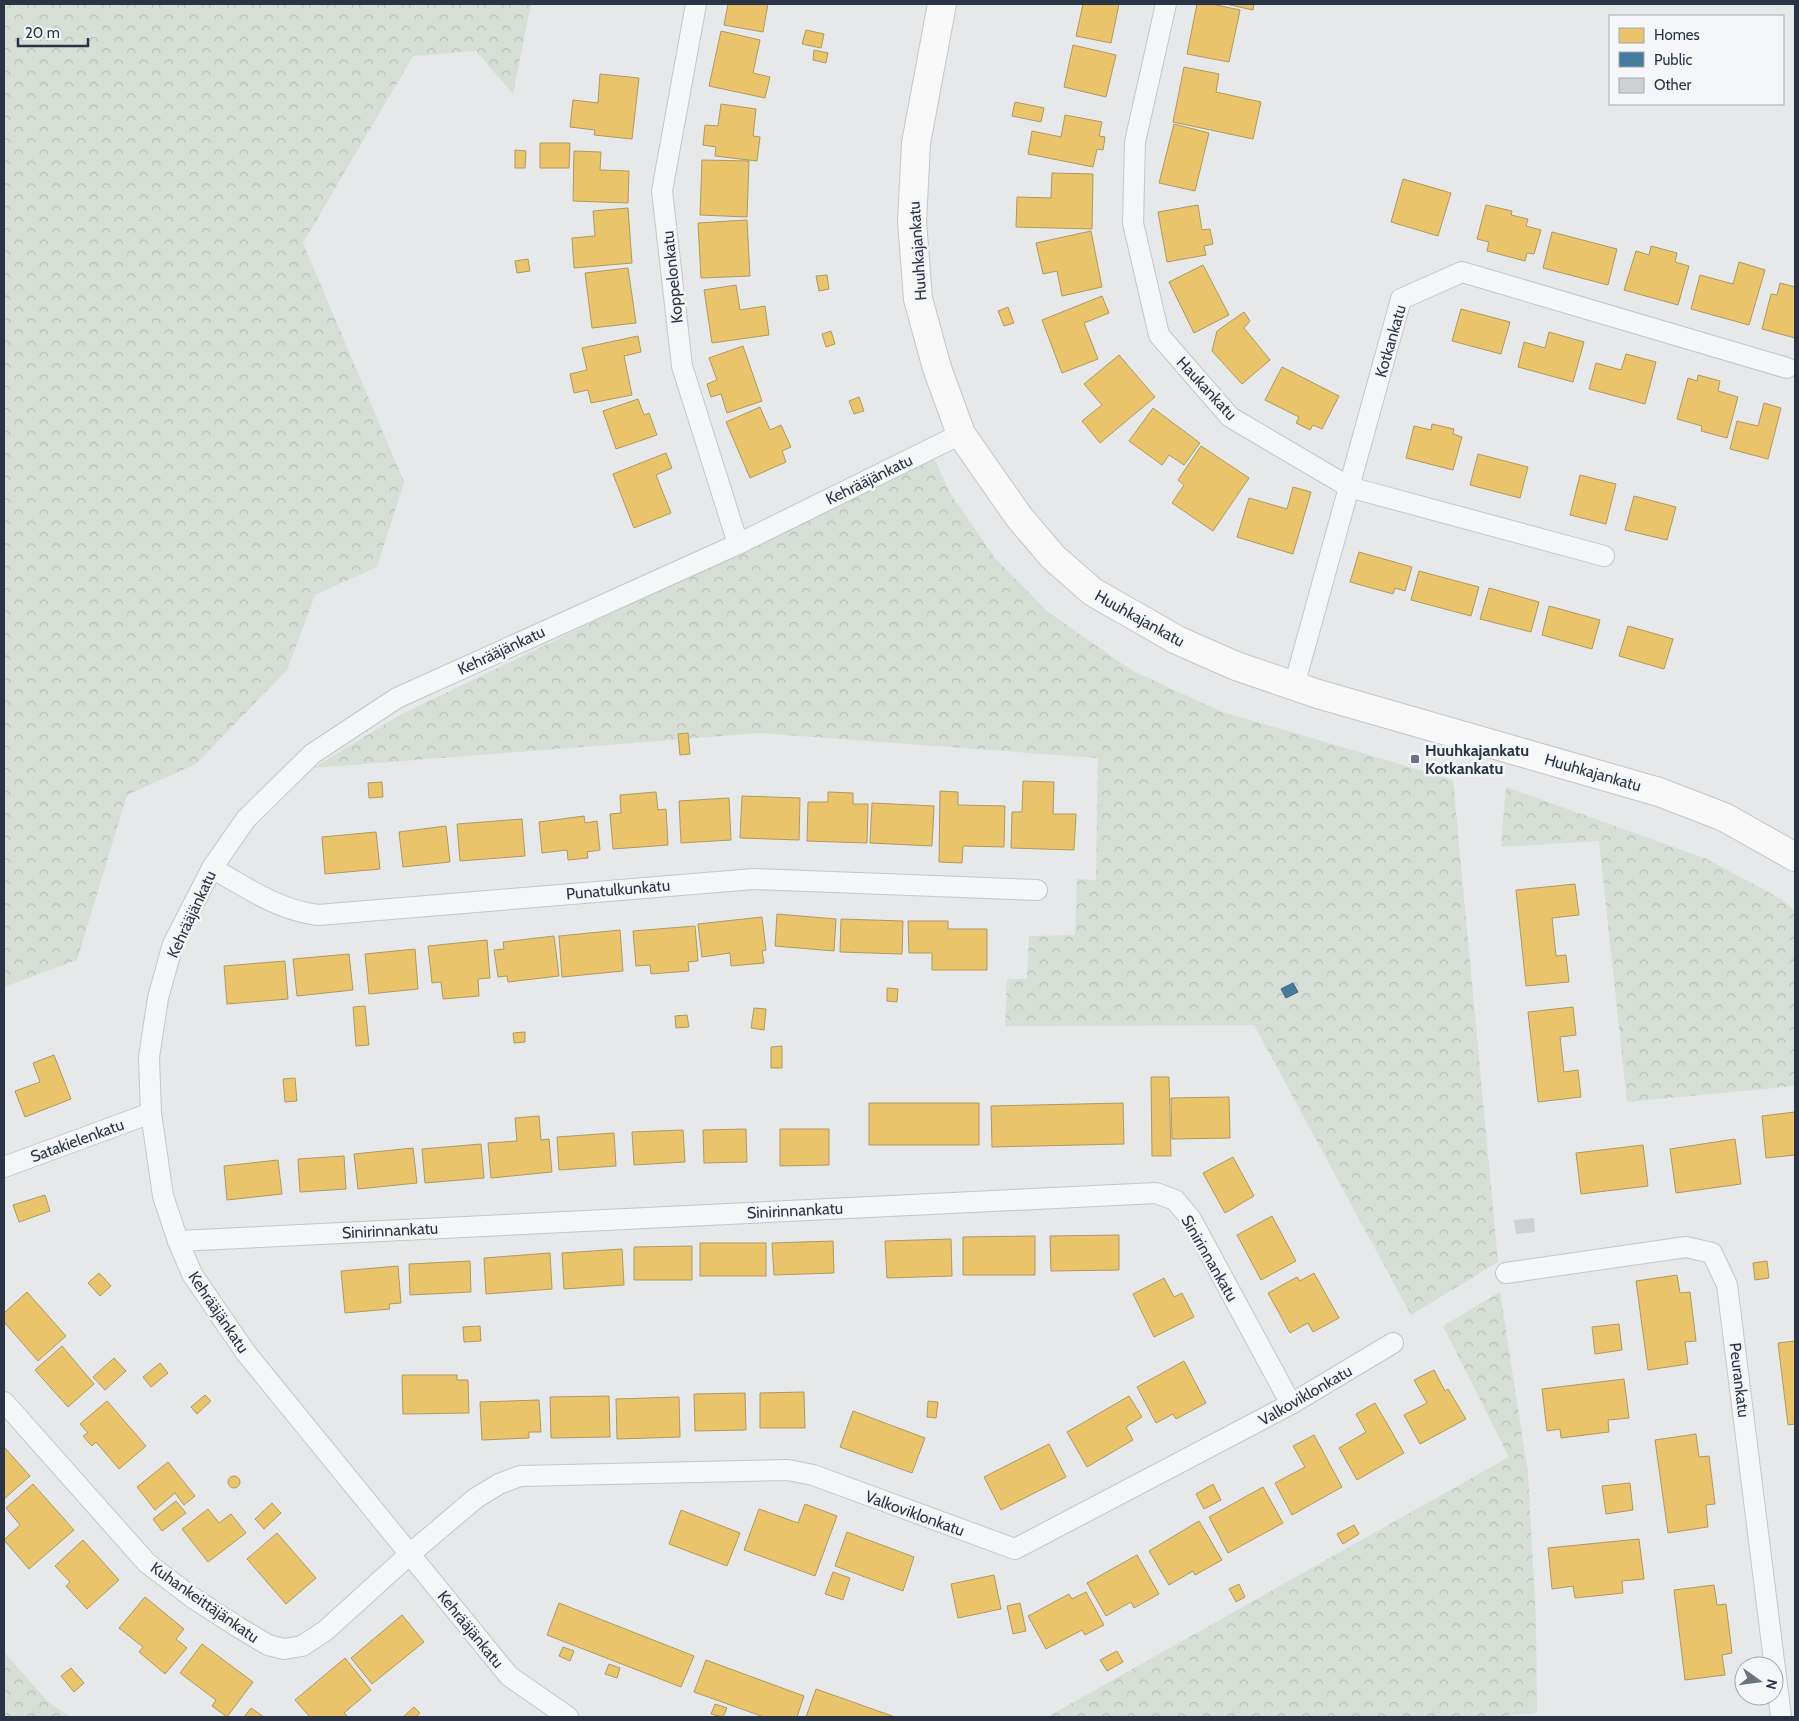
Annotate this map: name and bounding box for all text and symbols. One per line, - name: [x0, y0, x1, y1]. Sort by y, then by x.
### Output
- scale bar: [18, 15, 88, 47]
- legend: [1609, 15, 1784, 105]
- text: 20 m: [25, 24, 60, 42]
- text: Homes: [1654, 26, 1700, 44]
- text: Public: [1654, 51, 1692, 69]
- text: Other: [1654, 76, 1691, 94]
- street label: Huuhkajankatu: [905, 201, 930, 301]
- street label: Koppelonkatu: [658, 230, 687, 324]
- street label: Kotkankatu: [1371, 303, 1410, 380]
- street label: Haukankatu: [1173, 353, 1241, 424]
- street label: Kehrääjänkatu: [823, 450, 916, 509]
- street label: Huuhkajankatu: [1092, 586, 1188, 651]
- street label: Kehrääjänkatu: [455, 622, 548, 679]
- place label: Huuhkajankatu Kotkankatu: [1425, 741, 1529, 778]
- street label: Huuhkajankatu: [1542, 750, 1643, 795]
- marker: Huuhkajankatu Kotkankatu: [1409, 753, 1421, 765]
- street label: Kehrääjänkatu: [163, 868, 220, 961]
- street label: Punatulkunkatu: [565, 875, 671, 904]
- street label: Satakielenkatu: [28, 1115, 126, 1166]
- street label: Sinirinnankatu: [746, 1198, 844, 1223]
- street label: Sinirinnankatu: [1177, 1212, 1242, 1305]
- street label: Sinirinnankatu: [341, 1218, 439, 1243]
- street label: Kehrääjänkatu: [184, 1268, 253, 1357]
- street label: Peurankatu: [1725, 1341, 1754, 1419]
- street label: Valkoviklonkatu: [1255, 1361, 1355, 1430]
- street label: Valkoviklonkatu: [863, 1487, 967, 1540]
- street label: Kuhankeittäjänkatu: [147, 1558, 262, 1647]
- street label: Kehrääjänkatu: [434, 1587, 508, 1672]
- north arrow: [1734, 1656, 1784, 1706]
- text: N: [1762, 1677, 1782, 1691]

